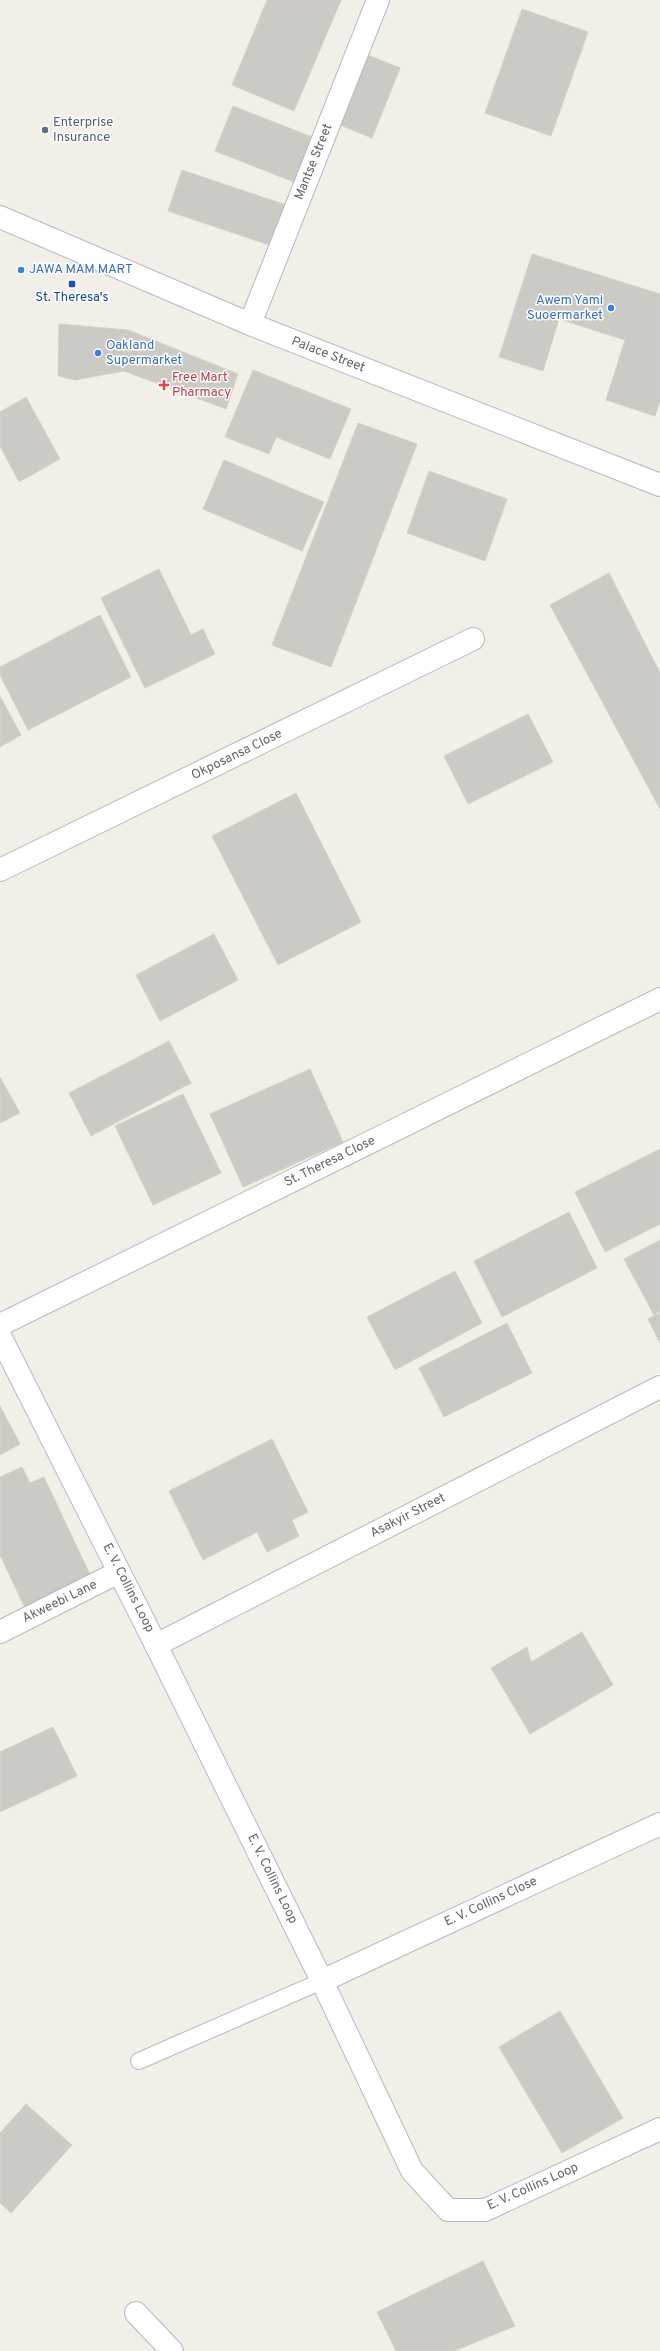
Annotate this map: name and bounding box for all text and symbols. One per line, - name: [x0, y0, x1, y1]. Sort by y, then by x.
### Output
- place label: Enterprise Insurance: [53, 115, 113, 146]
- street label: Mantse Street: [291, 121, 337, 202]
- marker: Enterprise Insurance: [40, 125, 50, 135]
- place label: JAWA MAM MART: [29, 262, 133, 278]
- marker: JAWA MAM MART: [16, 265, 26, 275]
- marker: St. Theresa's: [67, 279, 77, 289]
- place label: St. Theresa's: [35, 290, 109, 306]
- place label: Awem Yami Suoermarket: [527, 293, 603, 324]
- marker: Awem Yami Suoermarket: [606, 303, 616, 313]
- street label: Palace Street: [289, 334, 367, 376]
- place label: Oakland Supermarket: [106, 338, 182, 369]
- marker: Oakland Supermarket: [93, 348, 103, 358]
- place label: Free Mart Pharmacy: [172, 370, 231, 401]
- marker: Free Mart Pharmacy: [159, 380, 169, 390]
- street label: Okposansa Close: [189, 726, 285, 784]
- street label: St. Theresa Close: [282, 1133, 378, 1191]
- street label: Asakyir Street: [368, 1490, 448, 1542]
- street label: E. V. Collins Loop: [99, 1541, 157, 1635]
- street label: Akweebi Lane: [20, 1577, 100, 1627]
- street label: E. V. Collins Loop: [243, 1831, 301, 1927]
- street label: E. V. Collins Close: [442, 1873, 540, 1931]
- street label: E. V. Collins Loop: [485, 2160, 581, 2214]

